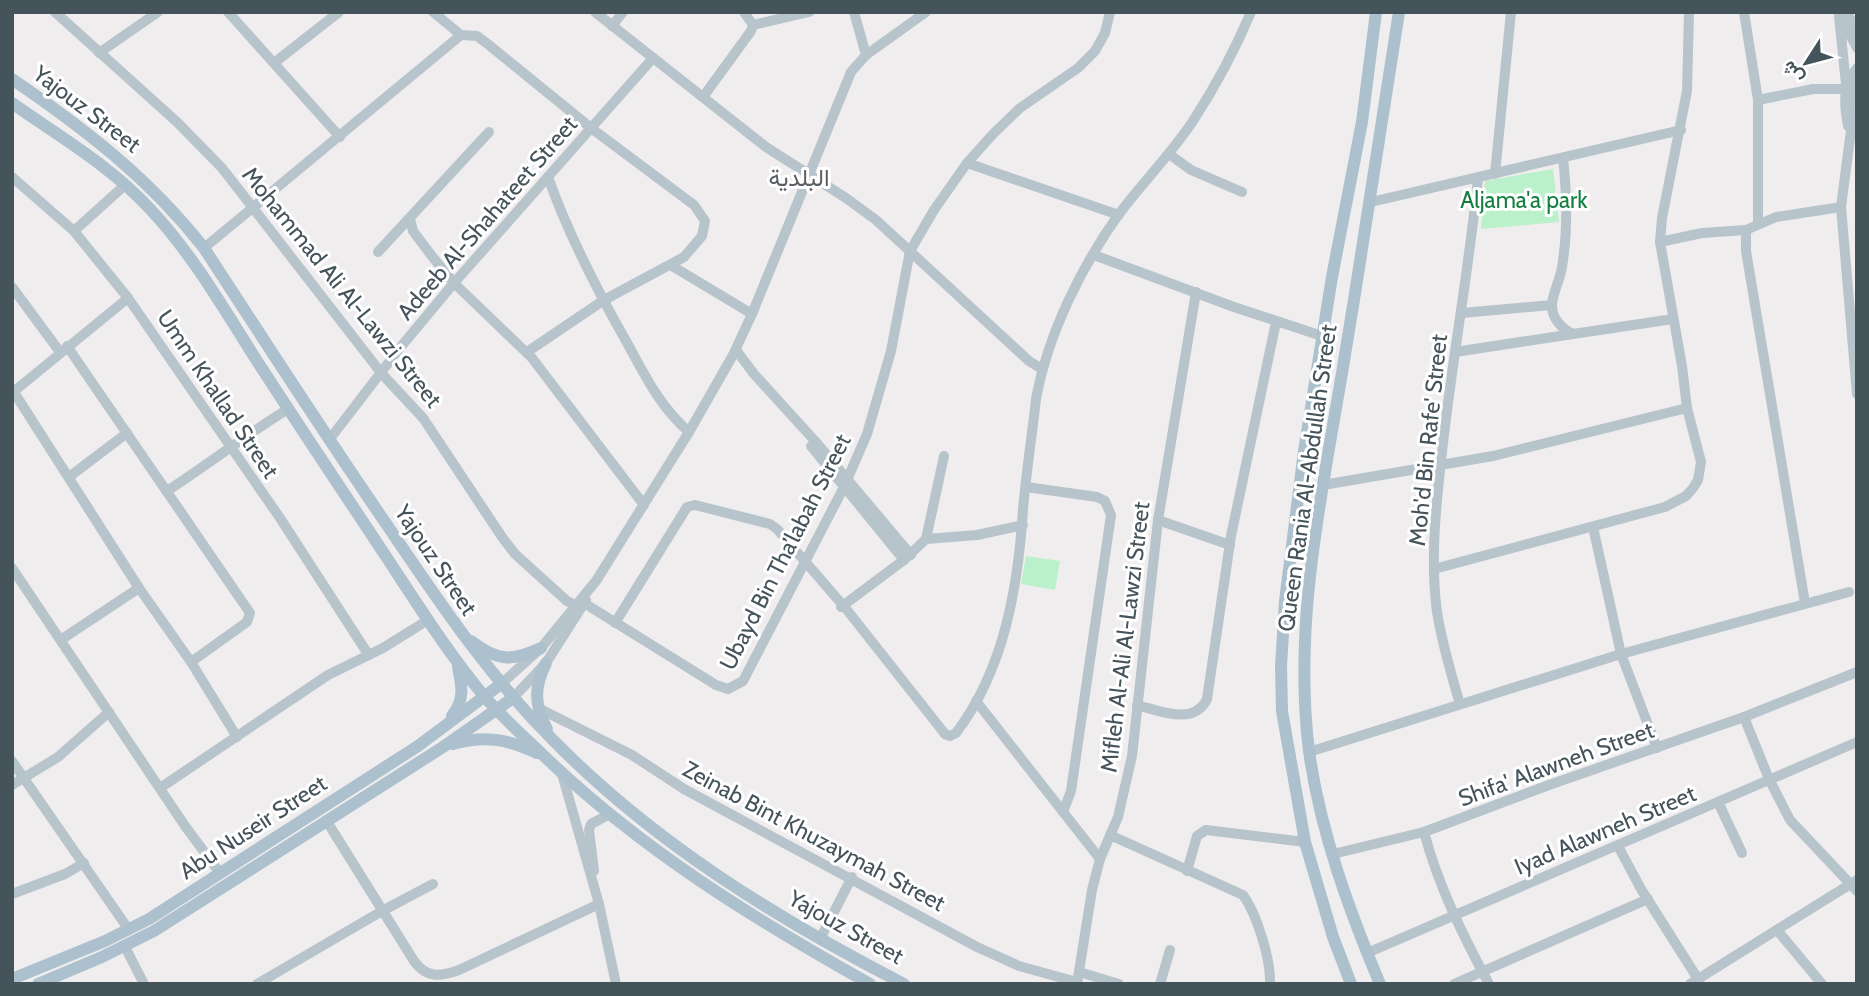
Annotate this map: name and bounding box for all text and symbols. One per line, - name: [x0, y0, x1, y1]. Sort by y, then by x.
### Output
- north arrow: [1771, 28, 1841, 98]
- text: ش: [1777, 57, 1809, 89]
- street label: Yajouz Street: [27, 59, 146, 159]
- street label: Adeeb Al-Shahateet Street: [391, 110, 583, 325]
- street label: Mohammad Ali Al-Lawzi Street: [236, 161, 448, 413]
- district label: البلدية: [768, 163, 830, 192]
- park label: Aljama'a park: [1460, 186, 1588, 214]
- street label: Umm Khallad Street: [151, 304, 285, 484]
- street label: Queen Rania Al-Abdullah Street: [1272, 323, 1342, 633]
- street label: Moh'd Bin Rafe' Street: [1403, 332, 1453, 547]
- street label: Ubayd Bin Tha’labah Street: [713, 429, 857, 675]
- street label: Yajouz Street: [388, 499, 483, 621]
- street label: Mifleh Al-Ali Al-Lawzi Street: [1095, 500, 1156, 774]
- street label: Shifa' Alawneh Street: [1454, 716, 1658, 812]
- street label: Zeinab Bint Khuzaymah Street: [678, 755, 950, 917]
- street label: Abu Nuseir Street: [174, 769, 332, 885]
- street label: Iyad Alawneh Street: [1510, 779, 1700, 881]
- street label: Yajouz Street: [783, 883, 909, 970]

